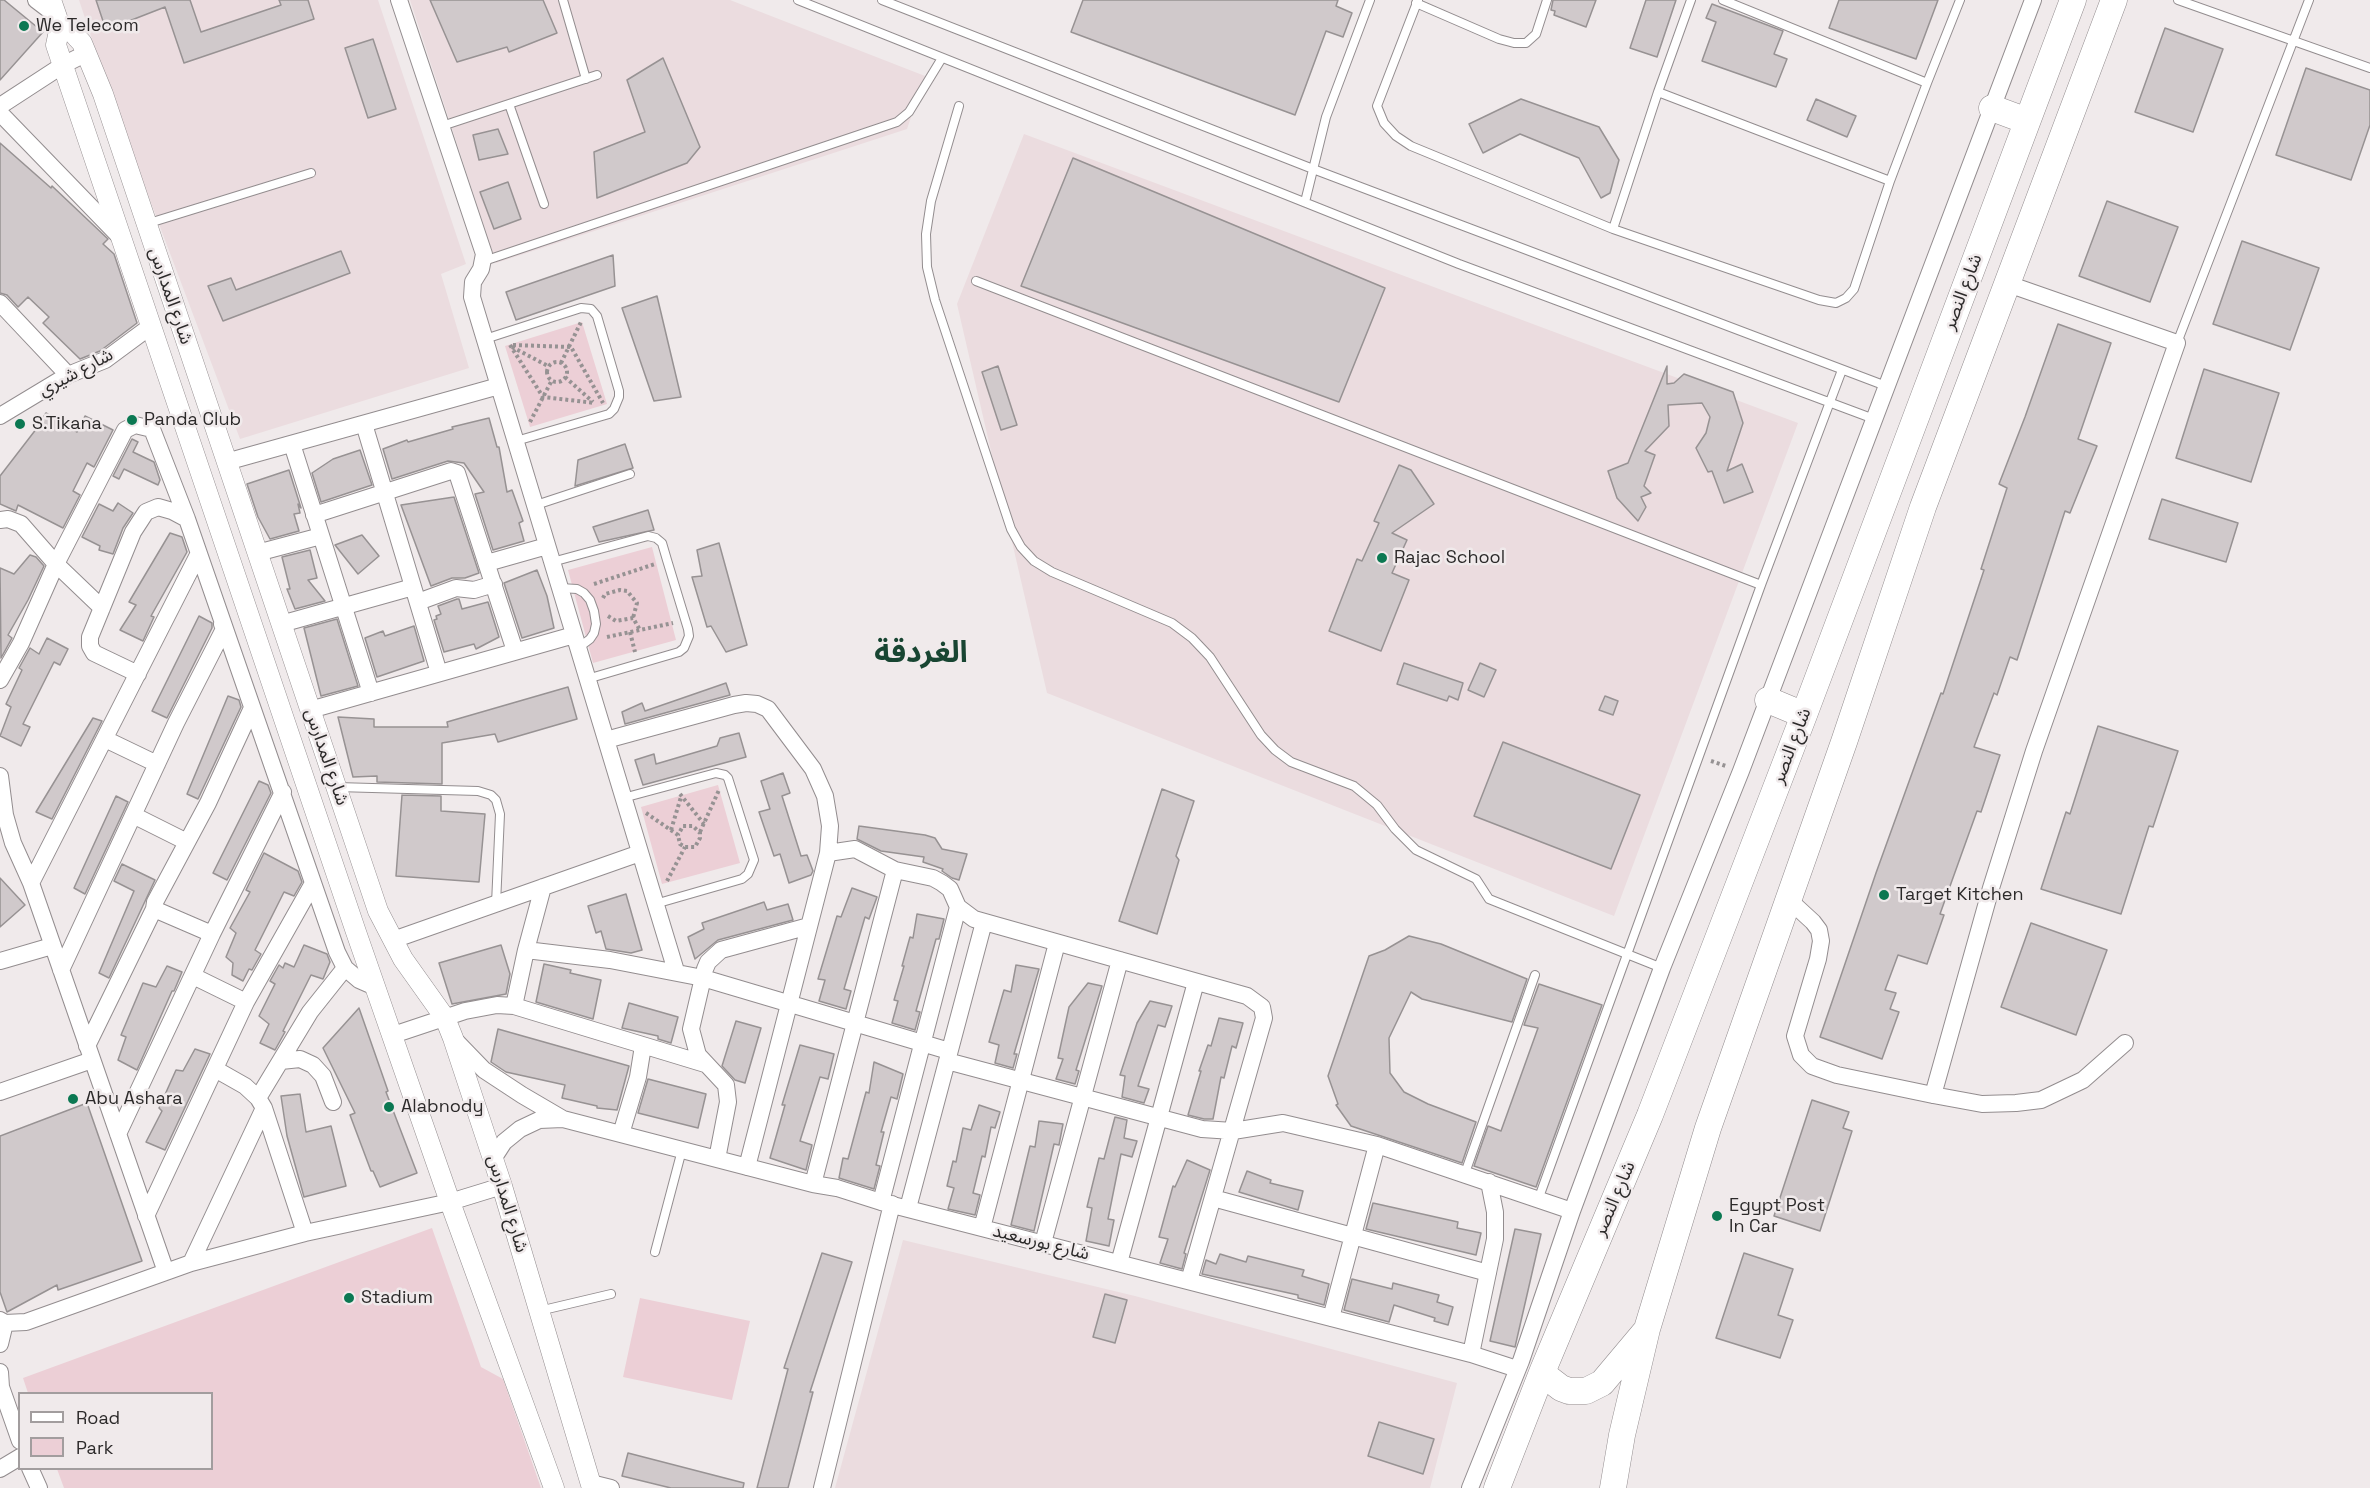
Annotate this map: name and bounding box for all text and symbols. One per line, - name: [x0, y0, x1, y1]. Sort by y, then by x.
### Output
- place label: We Telecom: [36, 15, 139, 37]
- marker: We Telecom: [17, 19, 31, 33]
- street label: شارع المدارس: [143, 245, 197, 347]
- street label: شارع النصر: [1939, 251, 1987, 333]
- street label: شارع شيري: [35, 344, 117, 402]
- place label: Panda Club: [144, 409, 241, 431]
- place label: S.Tikana: [32, 413, 102, 435]
- marker: Panda Club: [125, 413, 139, 427]
- marker: S.Tikana: [13, 417, 27, 431]
- place label: Rajac School: [1394, 547, 1505, 569]
- marker: Rajac School: [1375, 551, 1389, 565]
- district label: الغردقة: [874, 636, 968, 672]
- street label: شارع النصر: [1768, 705, 1816, 787]
- street label: شارع المدارس: [299, 706, 353, 808]
- place label: Target Kitchen: [1896, 884, 2023, 906]
- marker: Target Kitchen: [1877, 888, 1891, 902]
- place label: Abu Ashara: [85, 1088, 183, 1110]
- marker: Abu Ashara: [66, 1092, 80, 1106]
- place label: Alabnody: [401, 1096, 483, 1118]
- marker: Alabnody: [382, 1100, 396, 1114]
- street label: شارع المدارس: [482, 1153, 532, 1255]
- street label: شارع النصر: [1590, 1158, 1640, 1240]
- place label: Egypt Post In Car: [1729, 1195, 1825, 1238]
- marker: Egypt Post In Car: [1710, 1209, 1724, 1223]
- street label: شارع بورسعيد: [990, 1221, 1092, 1265]
- place label: Stadium: [361, 1287, 433, 1309]
- marker: Stadium: [342, 1291, 356, 1305]
- legend: [18, 1392, 213, 1470]
- text: Road: [76, 1406, 120, 1429]
- text: Park: [76, 1436, 113, 1459]

